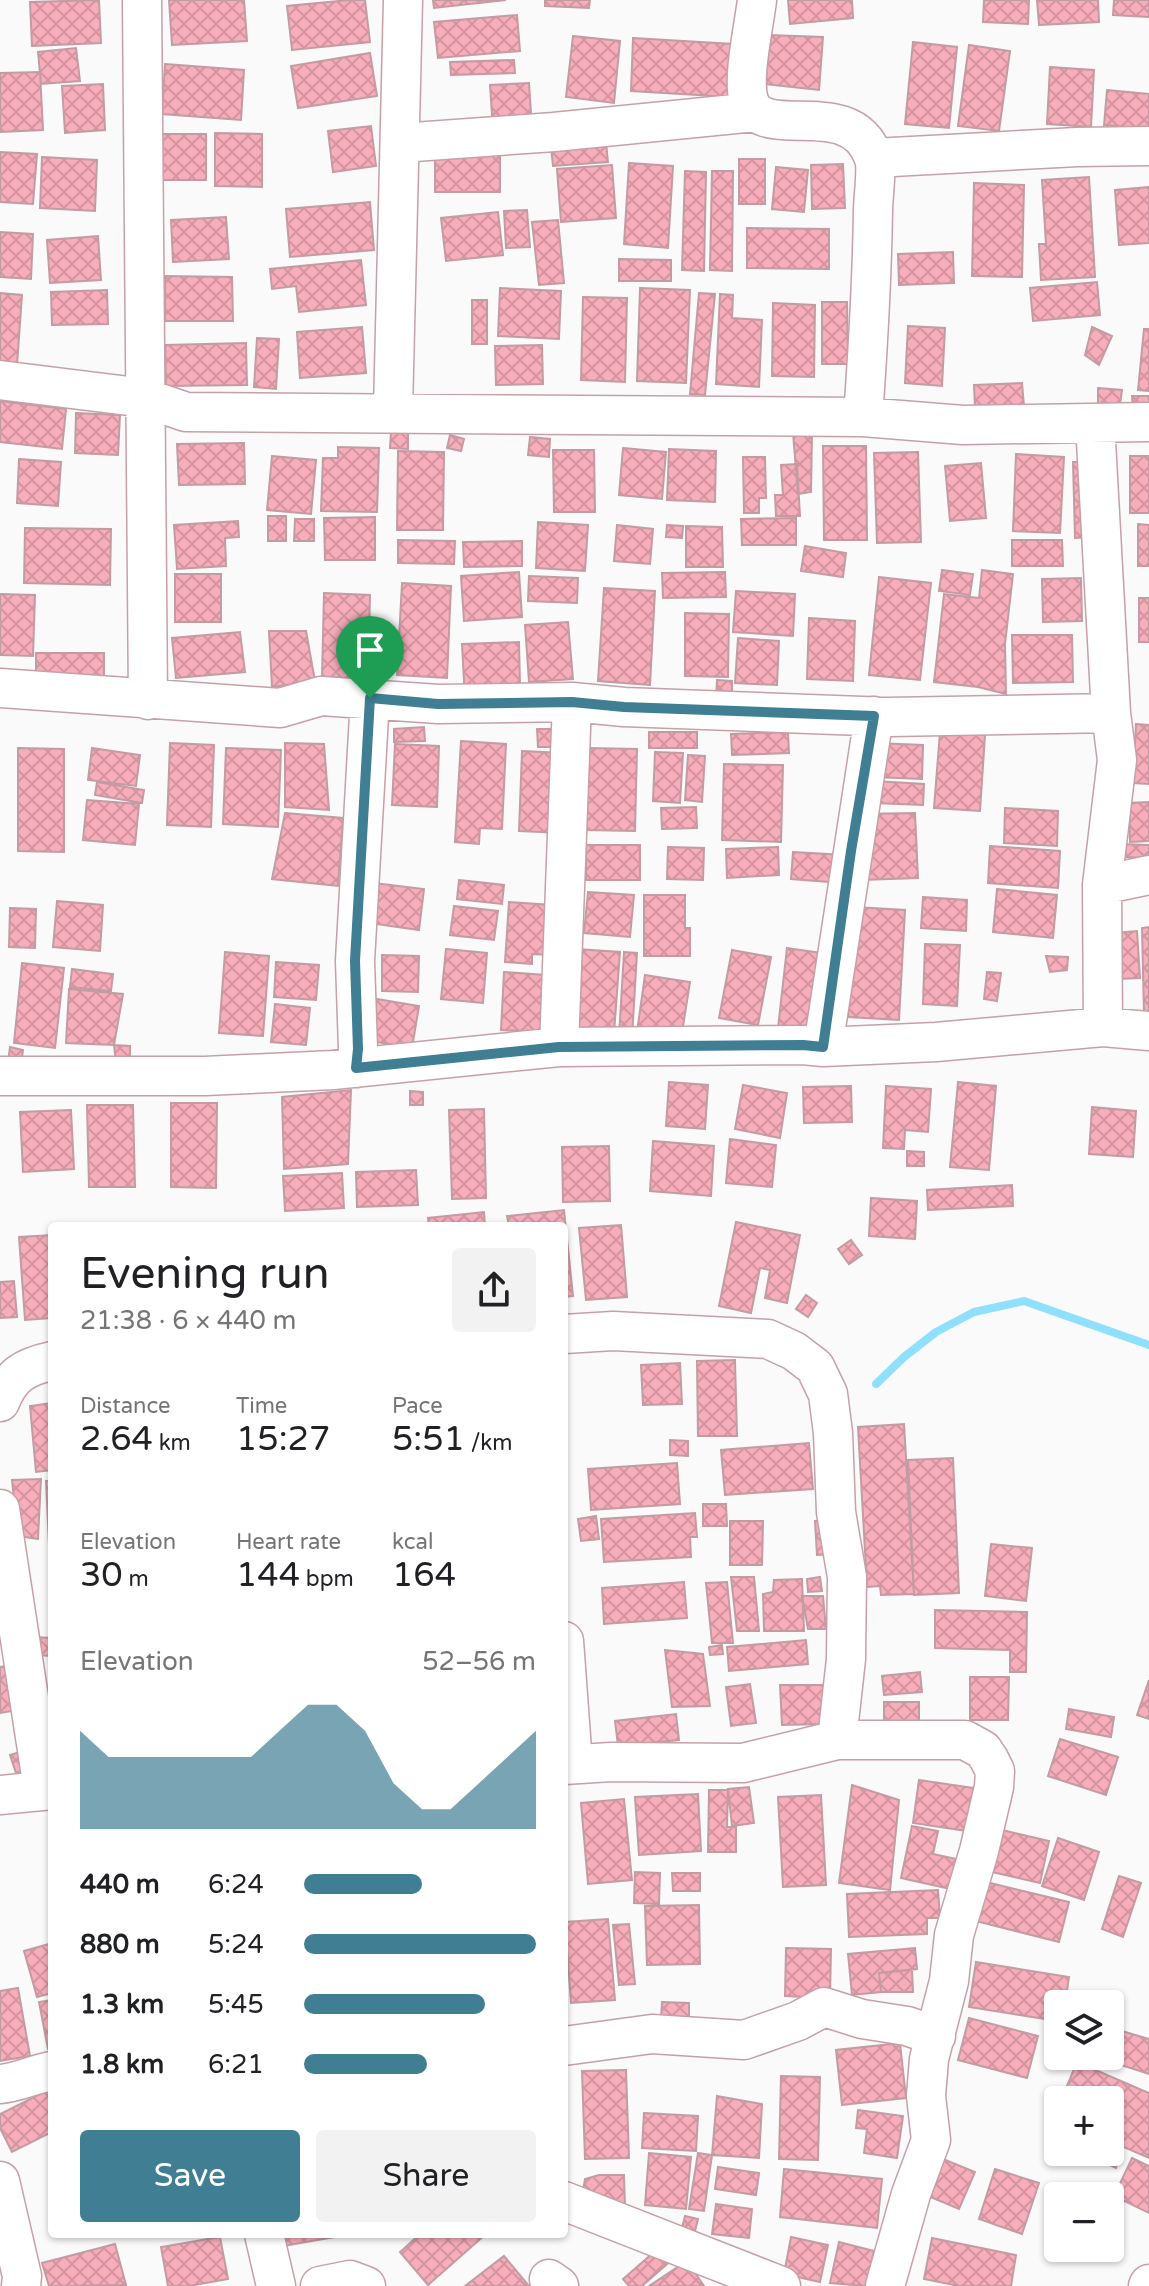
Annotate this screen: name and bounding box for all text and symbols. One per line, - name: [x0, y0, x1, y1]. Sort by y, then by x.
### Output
- pin: [336, 616, 404, 698]
- icon: arrive: [348, 628, 392, 672]
- text: Evening run: [80, 1248, 329, 1301]
- button: share: [452, 1248, 536, 1332]
- text: 21:38 · 6 × 440 m: [80, 1305, 296, 1336]
- text: Distance: [80, 1393, 171, 1419]
- text: Time: [236, 1393, 287, 1419]
- text: Pace: [392, 1393, 443, 1419]
- text: 2.64: [80, 1419, 153, 1460]
- text: 15:27: [236, 1419, 330, 1460]
- text: 5:51: [392, 1419, 465, 1460]
- text: km: [153, 1430, 191, 1456]
- text: /km: [465, 1430, 513, 1456]
- text: Elevation: [80, 1529, 176, 1555]
- text: Heart rate: [236, 1529, 341, 1555]
- text: kcal: [392, 1529, 433, 1555]
- text: 30: [80, 1555, 123, 1596]
- text: 144: [236, 1555, 300, 1596]
- text: 164: [392, 1555, 456, 1596]
- text: m: [123, 1566, 149, 1592]
- text: bpm: [300, 1566, 354, 1592]
- text: Elevation: [80, 1646, 194, 1677]
- text: 52–56 m: [422, 1646, 536, 1677]
- text: 440 m: [80, 1869, 160, 1900]
- text: 6:24: [208, 1869, 264, 1900]
- text: 880 m: [80, 1929, 160, 1960]
- text: 5:24: [208, 1929, 264, 1960]
- text: 1.3 km: [80, 1989, 164, 2020]
- text: 5:45: [208, 1989, 264, 2020]
- map controls: [1044, 1990, 1124, 2262]
- button: layers: [1044, 1990, 1124, 2070]
- text: 1.8 km: [80, 2049, 164, 2080]
- text: 6:21: [208, 2049, 264, 2080]
- button: +: [1044, 2086, 1124, 2166]
- button: Save: [80, 2130, 300, 2222]
- button: Share: [316, 2130, 536, 2222]
- button: −: [1044, 2182, 1124, 2262]

